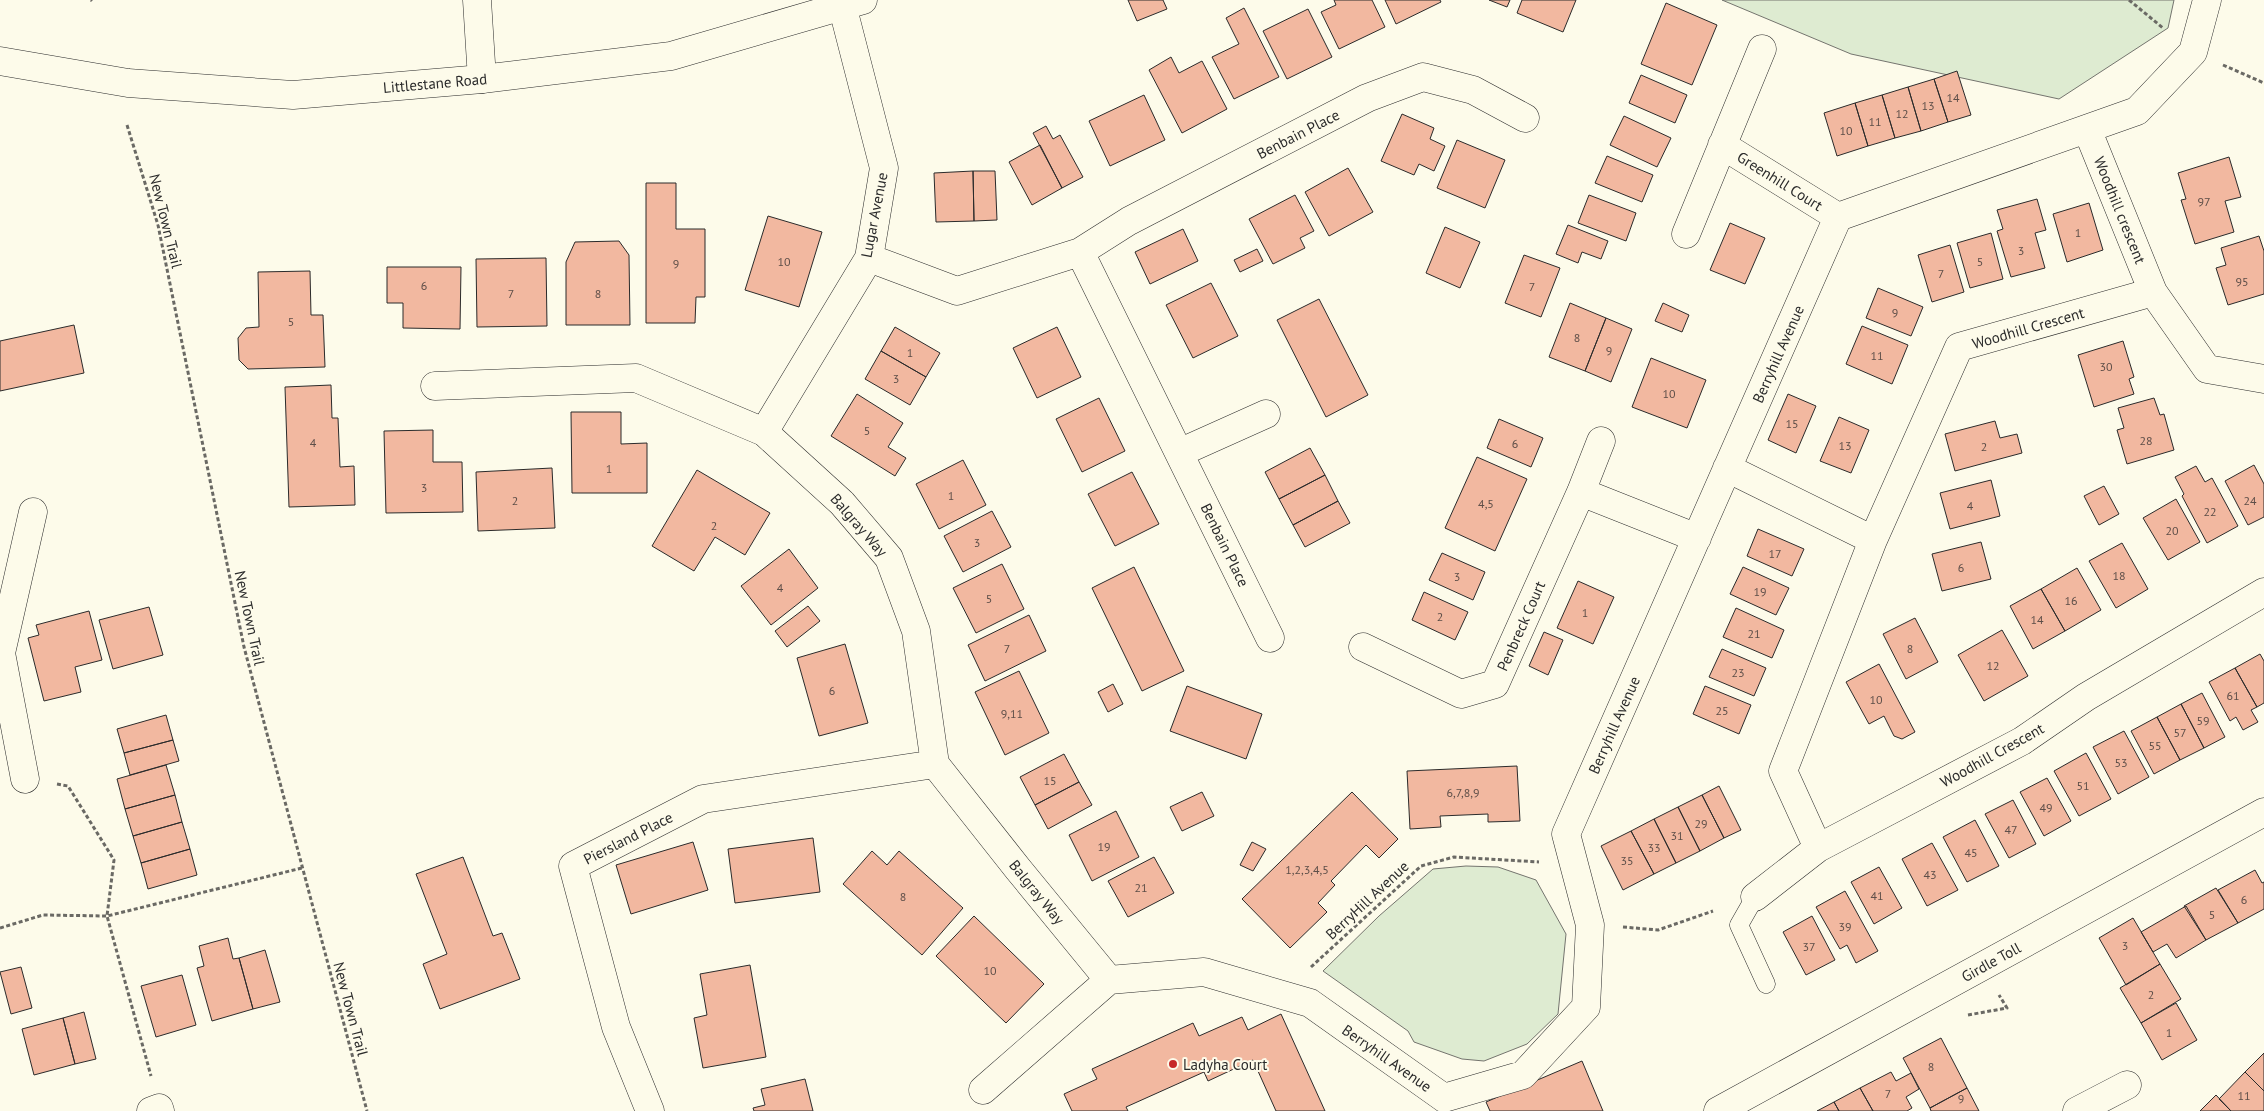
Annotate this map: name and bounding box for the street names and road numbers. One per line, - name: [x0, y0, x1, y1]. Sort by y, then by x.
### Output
- street label: Littlestane Road: [382, 69, 488, 97]
- street label: Benbain Place: [1253, 105, 1343, 163]
- street label: Greenhill Court: [1734, 147, 1826, 215]
- street label: Woodhill crescent: [2090, 154, 2150, 266]
- street label: Lugar Avenue: [856, 171, 892, 259]
- street label: New Town Trail: [145, 172, 187, 271]
- street label: Berryhill Avenue: [1748, 302, 1808, 406]
- street label: Woodhill Crescent: [1970, 303, 2086, 353]
- street label: Balgray Way: [826, 489, 892, 561]
- street label: Benbain Place: [1197, 500, 1253, 590]
- street label: New Town Trail: [231, 569, 269, 668]
- street label: Penbreck Court: [1493, 578, 1549, 674]
- street label: Berryhill Avenue: [1584, 673, 1644, 777]
- street label: Woodhill Crescent: [1937, 719, 2047, 791]
- street label: Piersland Place: [580, 807, 676, 869]
- street label: Balgray Way: [1005, 856, 1069, 928]
- street label: BerryHill Avenue: [1321, 857, 1413, 943]
- street label: Girdle Toll: [1958, 938, 2025, 986]
- street label: New Town Trail: [329, 960, 373, 1059]
- street label: Berryhill Avenue: [1339, 1020, 1435, 1096]

